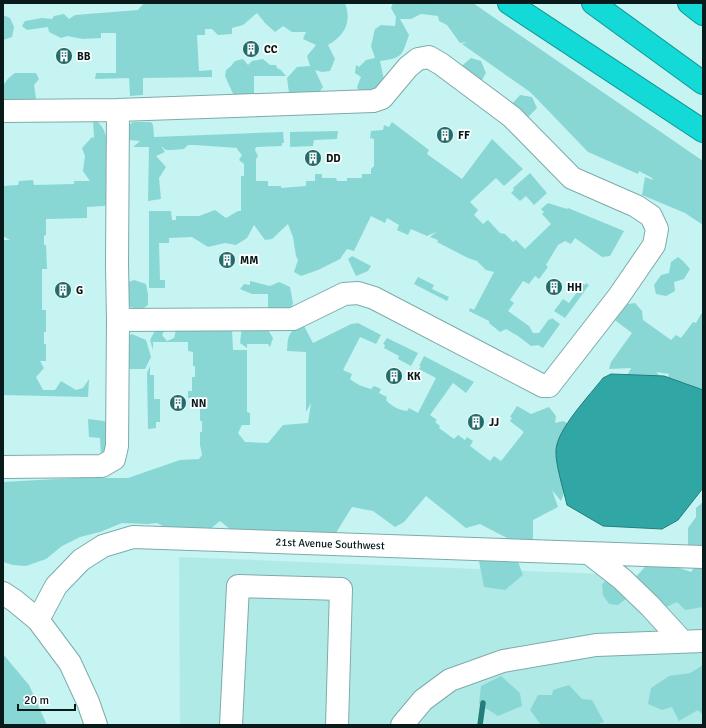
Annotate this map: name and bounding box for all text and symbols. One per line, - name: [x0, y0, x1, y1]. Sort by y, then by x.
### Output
- building icon: CC: [241, 39, 261, 59]
- place label: CC: [264, 43, 278, 56]
- building icon: BB: [54, 46, 74, 66]
- place label: BB: [77, 50, 91, 63]
- building icon: FF: [435, 125, 455, 145]
- place label: FF: [458, 129, 470, 142]
- building icon: DD: [303, 148, 323, 168]
- place label: DD: [326, 152, 341, 165]
- building icon: MM: [217, 250, 237, 270]
- place label: MM: [240, 254, 258, 267]
- building icon: HH: [544, 277, 564, 297]
- building icon: G: [53, 280, 73, 300]
- place label: HH: [567, 281, 582, 294]
- place label: G: [76, 284, 83, 297]
- building icon: KK: [384, 366, 404, 386]
- place label: KK: [407, 370, 421, 383]
- building icon: NN: [168, 393, 188, 413]
- place label: NN: [191, 397, 206, 410]
- building icon: JJ: [466, 412, 486, 432]
- place label: JJ: [489, 416, 499, 429]
- street label: 21st Avenue Southwest: [275, 536, 385, 552]
- scale bar: [18, 686, 75, 712]
- text: 20 m: [24, 693, 49, 708]

